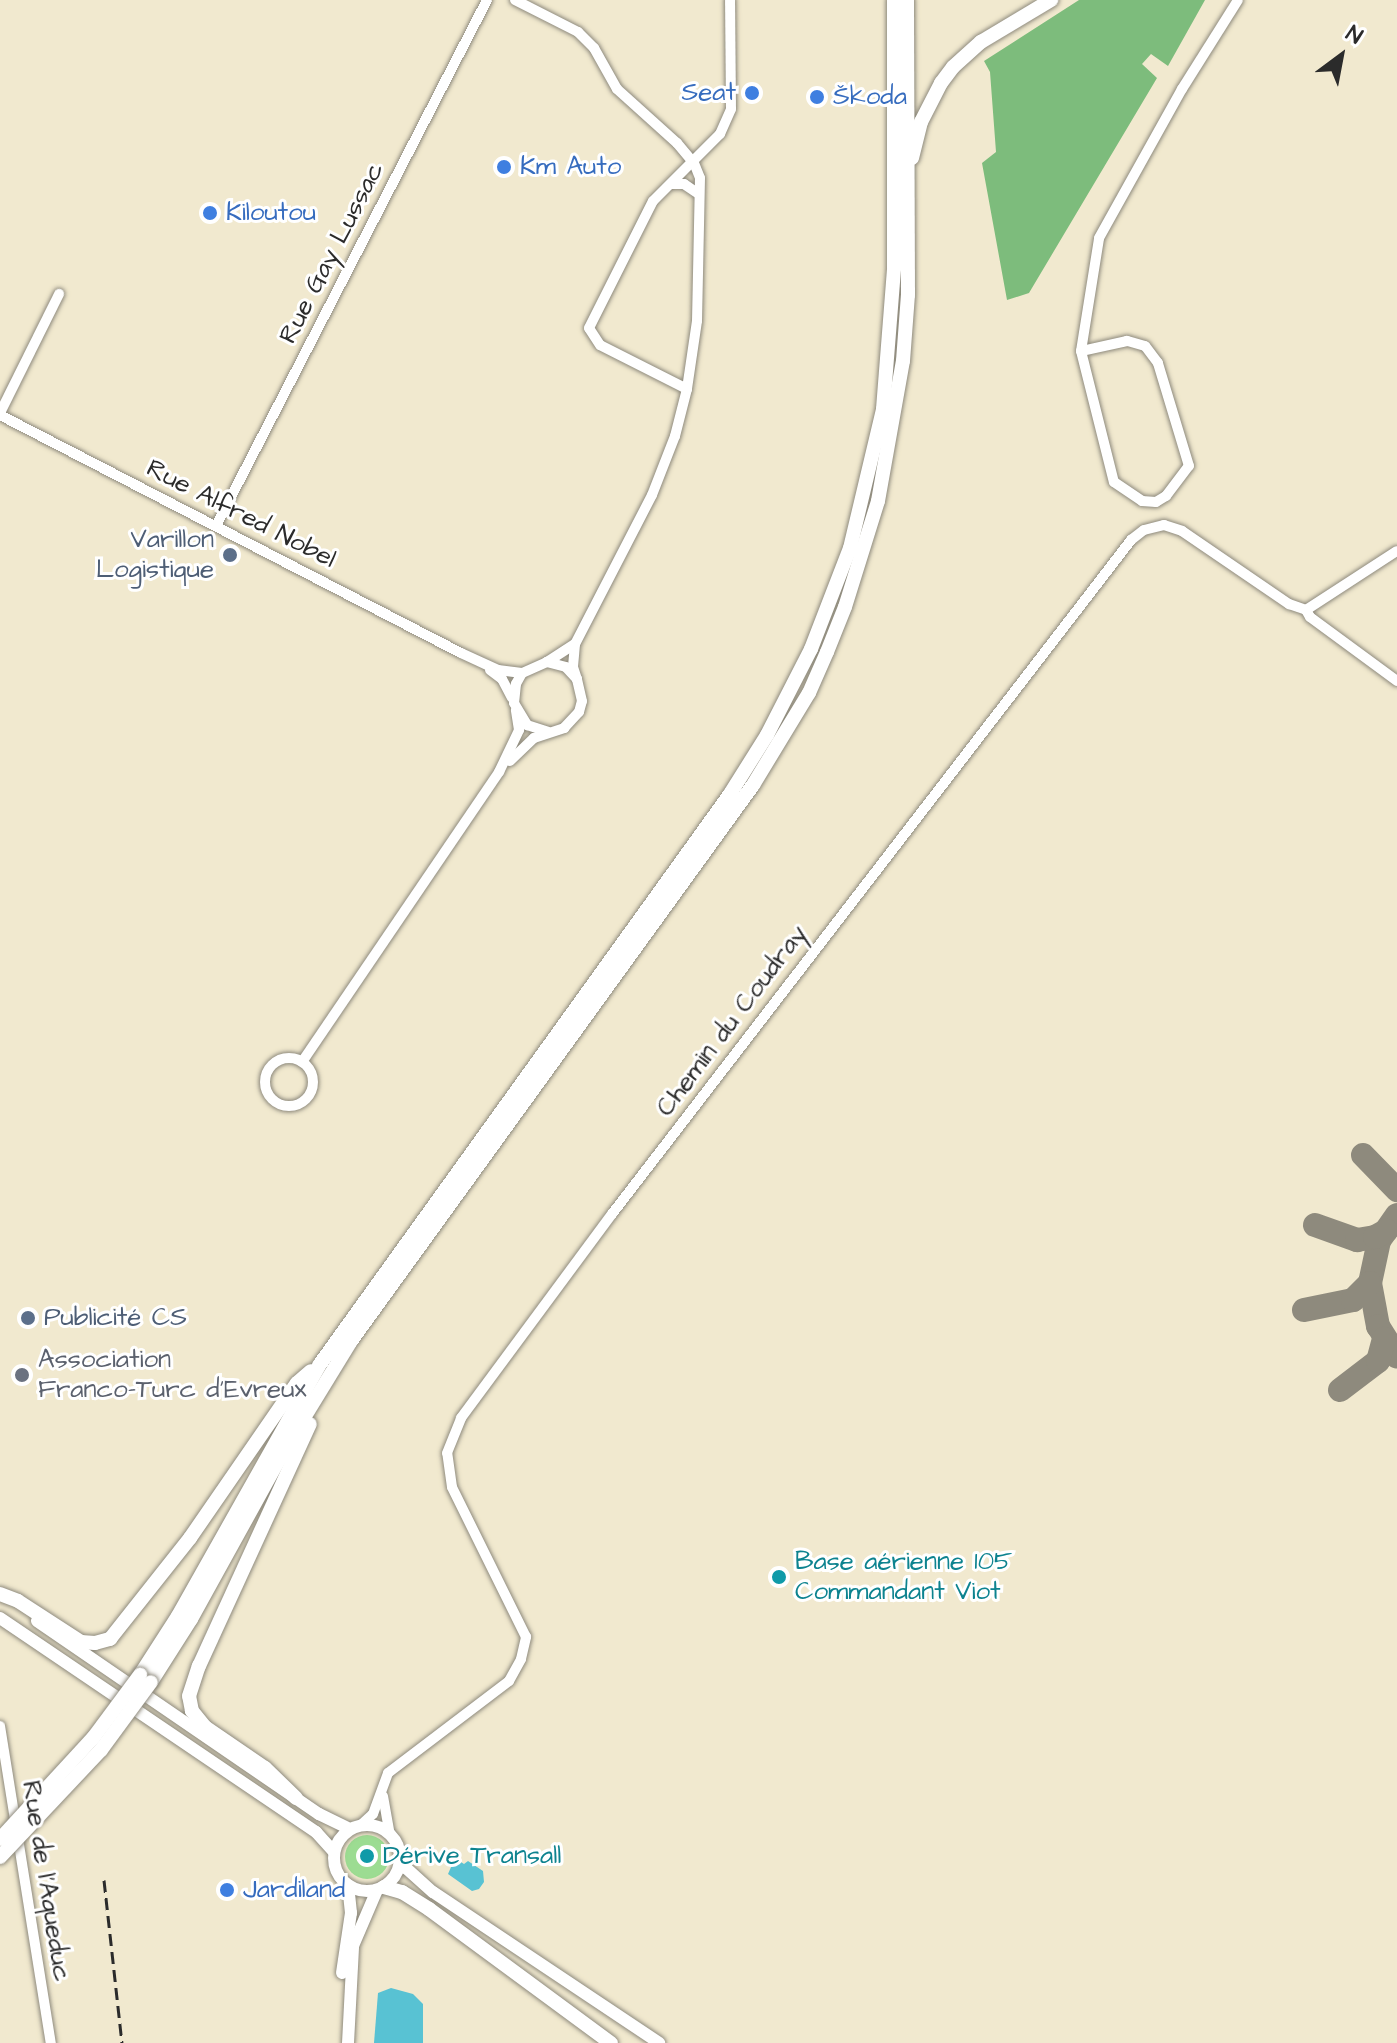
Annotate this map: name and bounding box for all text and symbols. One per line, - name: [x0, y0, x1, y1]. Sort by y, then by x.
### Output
- north arrow: [1301, 16, 1381, 96]
- text: N: [1340, 18, 1368, 52]
- place label: Seat: [681, 77, 736, 109]
- place label: Škoda: [833, 81, 907, 113]
- marker: Seat: [743, 84, 761, 102]
- marker: Škoda: [808, 88, 826, 106]
- place label: Km Auto: [520, 151, 621, 183]
- street label: Rue Gay Lussac: [273, 157, 391, 349]
- marker: Km Auto: [495, 158, 513, 176]
- place label: Kiloutou: [226, 197, 316, 229]
- marker: Kiloutou: [201, 204, 219, 222]
- street label: Rue Alfred Nobel: [141, 453, 341, 575]
- place label: Varillon Logistique: [96, 524, 214, 586]
- marker: Varillon Logistique: [221, 546, 239, 564]
- street label: Chemin du Coudray: [650, 919, 814, 1123]
- place label: Publicité CS: [44, 1302, 187, 1334]
- marker: Publicité CS: [19, 1309, 37, 1327]
- place label: Association Franco-Turc d'Evreux: [38, 1344, 307, 1406]
- marker: Association Franco-Turc d'Evreux: [13, 1366, 31, 1384]
- place label: Base aérienne 105 Commandant Viot: [795, 1546, 1012, 1608]
- marker: Base aérienne 105 Commandant Viot: [770, 1568, 788, 1586]
- street label: Rue de l'Aqueduc: [15, 1779, 77, 1983]
- place label: Dérive Transall: [383, 1840, 561, 1872]
- marker: Dérive Transall: [358, 1847, 376, 1865]
- place label: Jardiland: [243, 1874, 345, 1906]
- marker: Jardiland: [218, 1881, 236, 1899]

